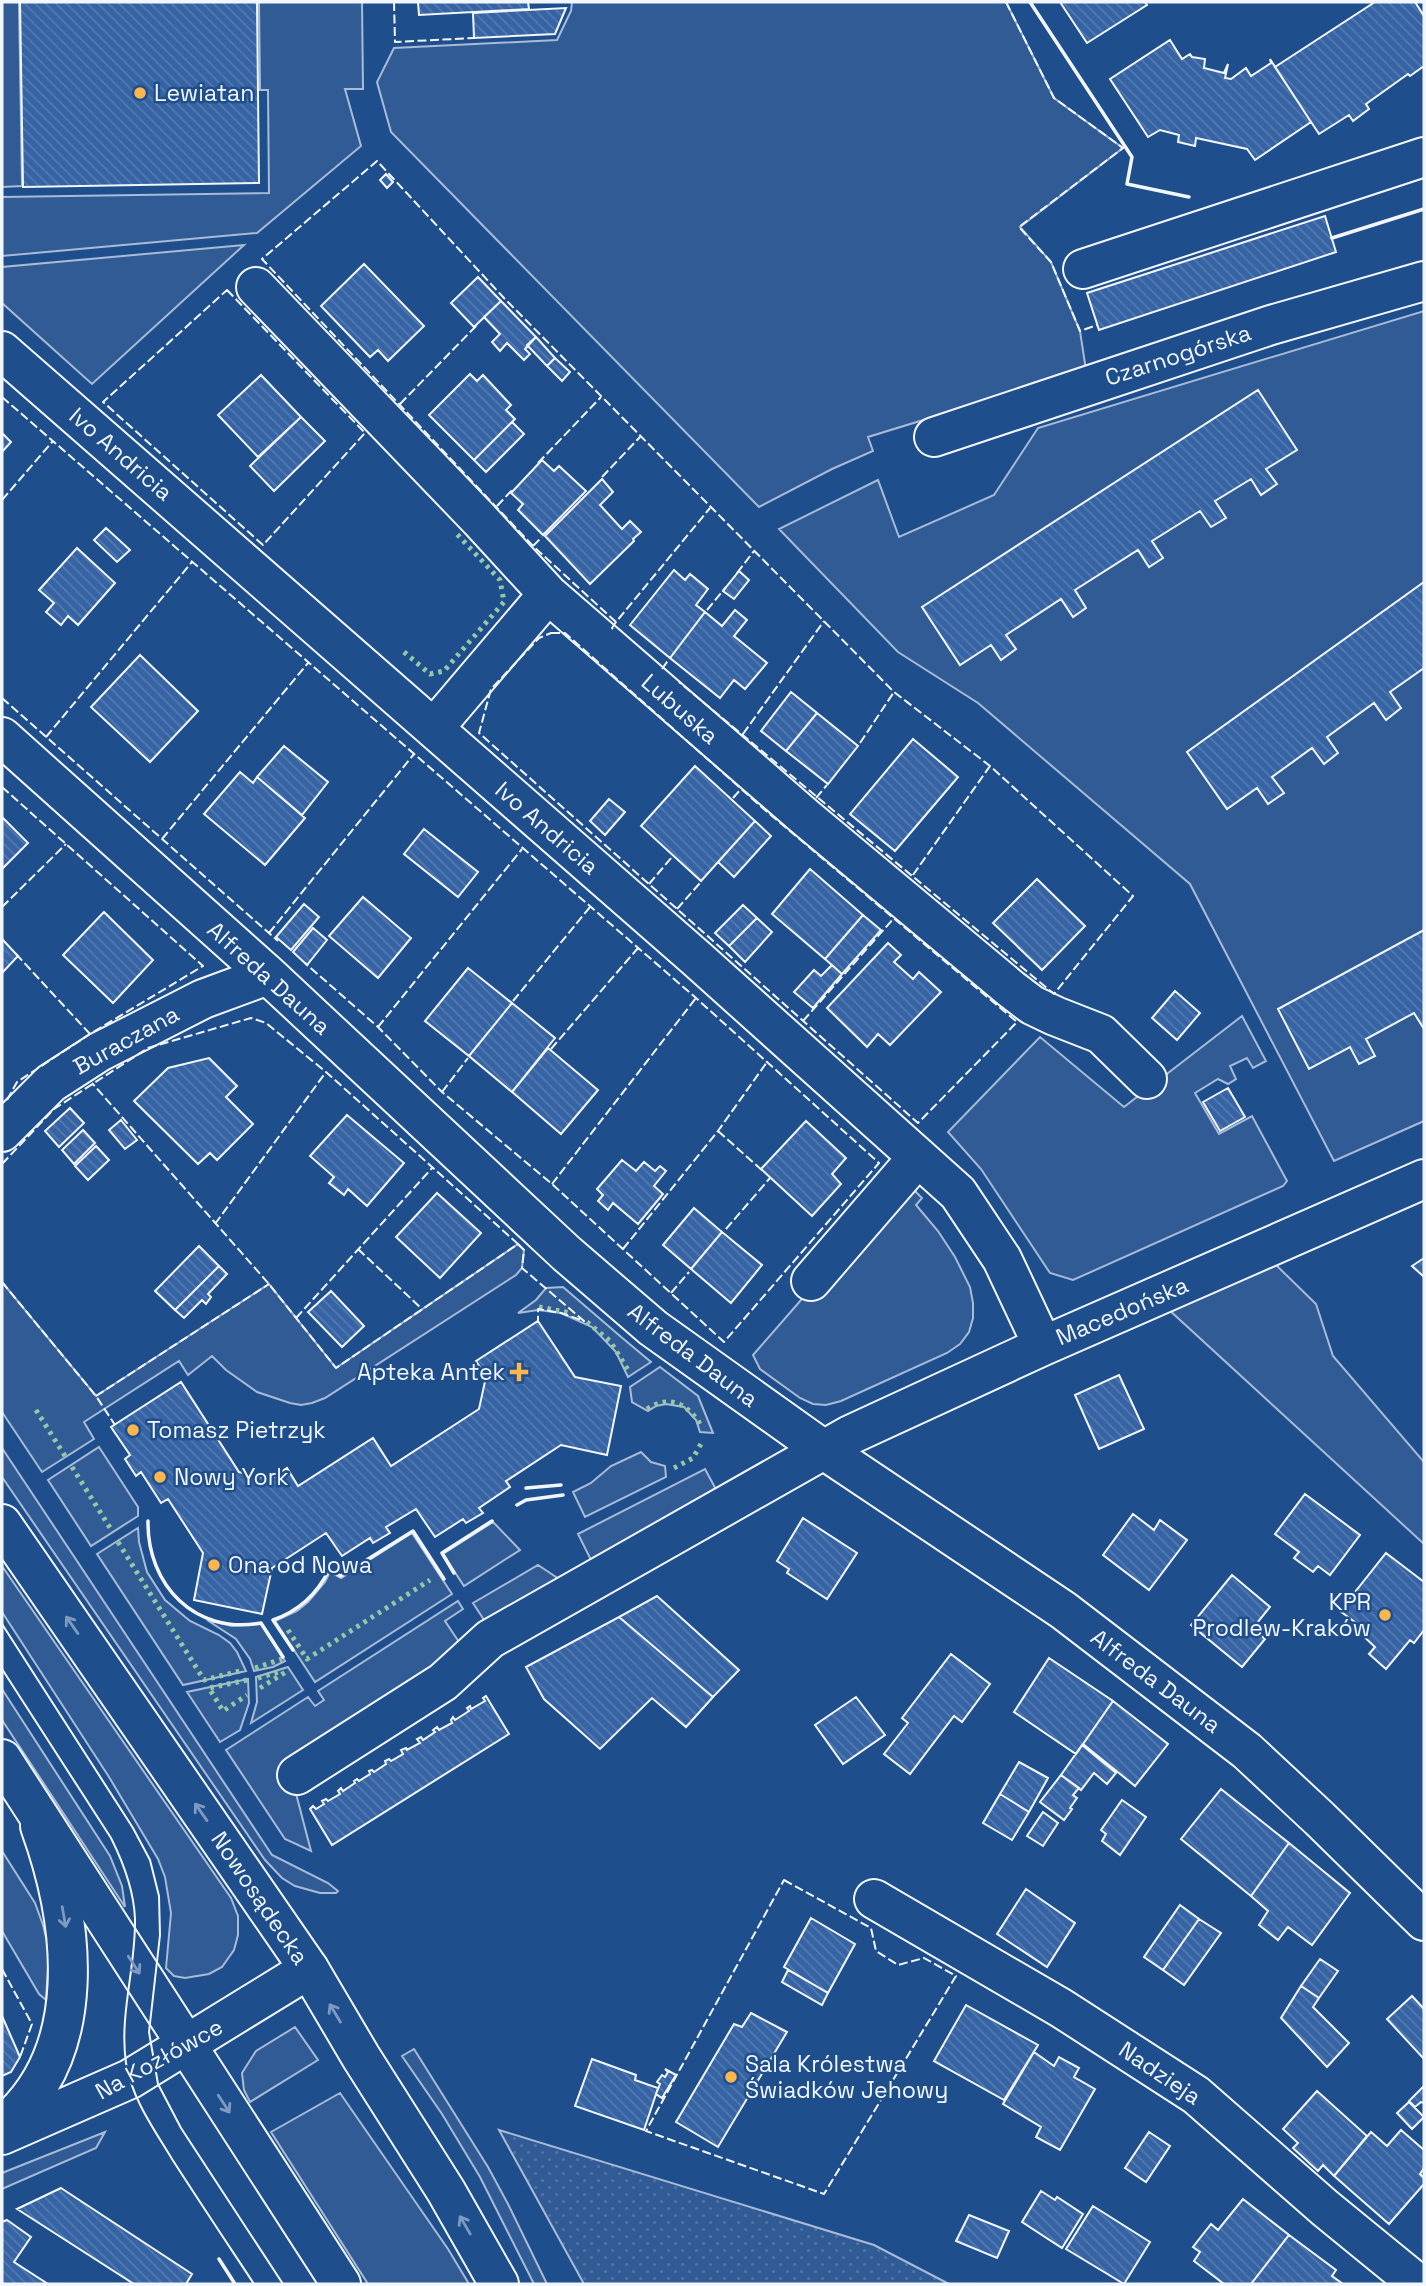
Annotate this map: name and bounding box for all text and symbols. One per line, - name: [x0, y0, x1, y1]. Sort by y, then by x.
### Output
- place label: Lewiatan: [154, 78, 254, 108]
- marker: Lewiatan: [132, 85, 148, 101]
- street label: Czarnogórska: [1101, 317, 1255, 393]
- street label: Ivo Andricia: [63, 401, 179, 507]
- street label: Lubuska: [635, 667, 725, 751]
- street label: Ivo Andricia: [489, 775, 605, 881]
- street label: Alfreda Dauna: [201, 915, 337, 1041]
- street label: Buraczana: [68, 999, 184, 1081]
- street label: Macedońska: [1051, 1270, 1193, 1352]
- street label: Alfreda Dauna: [622, 1296, 764, 1414]
- place label: Apteka Antek: [357, 1357, 505, 1387]
- marker: Apteka Antek: [511, 1364, 527, 1380]
- place label: Tomasz Pietrzyk: [147, 1415, 326, 1445]
- marker: Tomasz Pietrzyk: [125, 1422, 141, 1438]
- place label: Nowy York: [174, 1462, 289, 1492]
- marker: Nowy York: [152, 1469, 168, 1485]
- place label: Ona od Nowa: [228, 1550, 372, 1580]
- marker: Ona od Nowa: [206, 1557, 222, 1573]
- place label: KPR Prodlew-Kraków: [1193, 1587, 1371, 1643]
- marker: KPR Prodlew-Kraków: [1377, 1607, 1393, 1623]
- one-way arrow: [65, 1616, 79, 1635]
- street label: Alfreda Dauna: [1085, 1622, 1227, 1740]
- one-way arrow: [194, 1803, 208, 1822]
- street label: Nowosądecka: [204, 1826, 316, 1970]
- one-way arrow: [58, 1905, 71, 1928]
- one-way arrow: [128, 1955, 142, 1975]
- one-way arrow: [328, 2004, 342, 2024]
- street label: Na Kozłówce: [90, 2012, 228, 2106]
- street label: Nadzieja: [1113, 2035, 1207, 2111]
- place label: Sala Królestwa Świadków Jehowy: [745, 2049, 948, 2105]
- marker: Sala Królestwa Świadków Jehowy: [723, 2069, 739, 2085]
- one-way arrow: [217, 2093, 231, 2113]
- one-way arrow: [458, 2215, 472, 2235]

